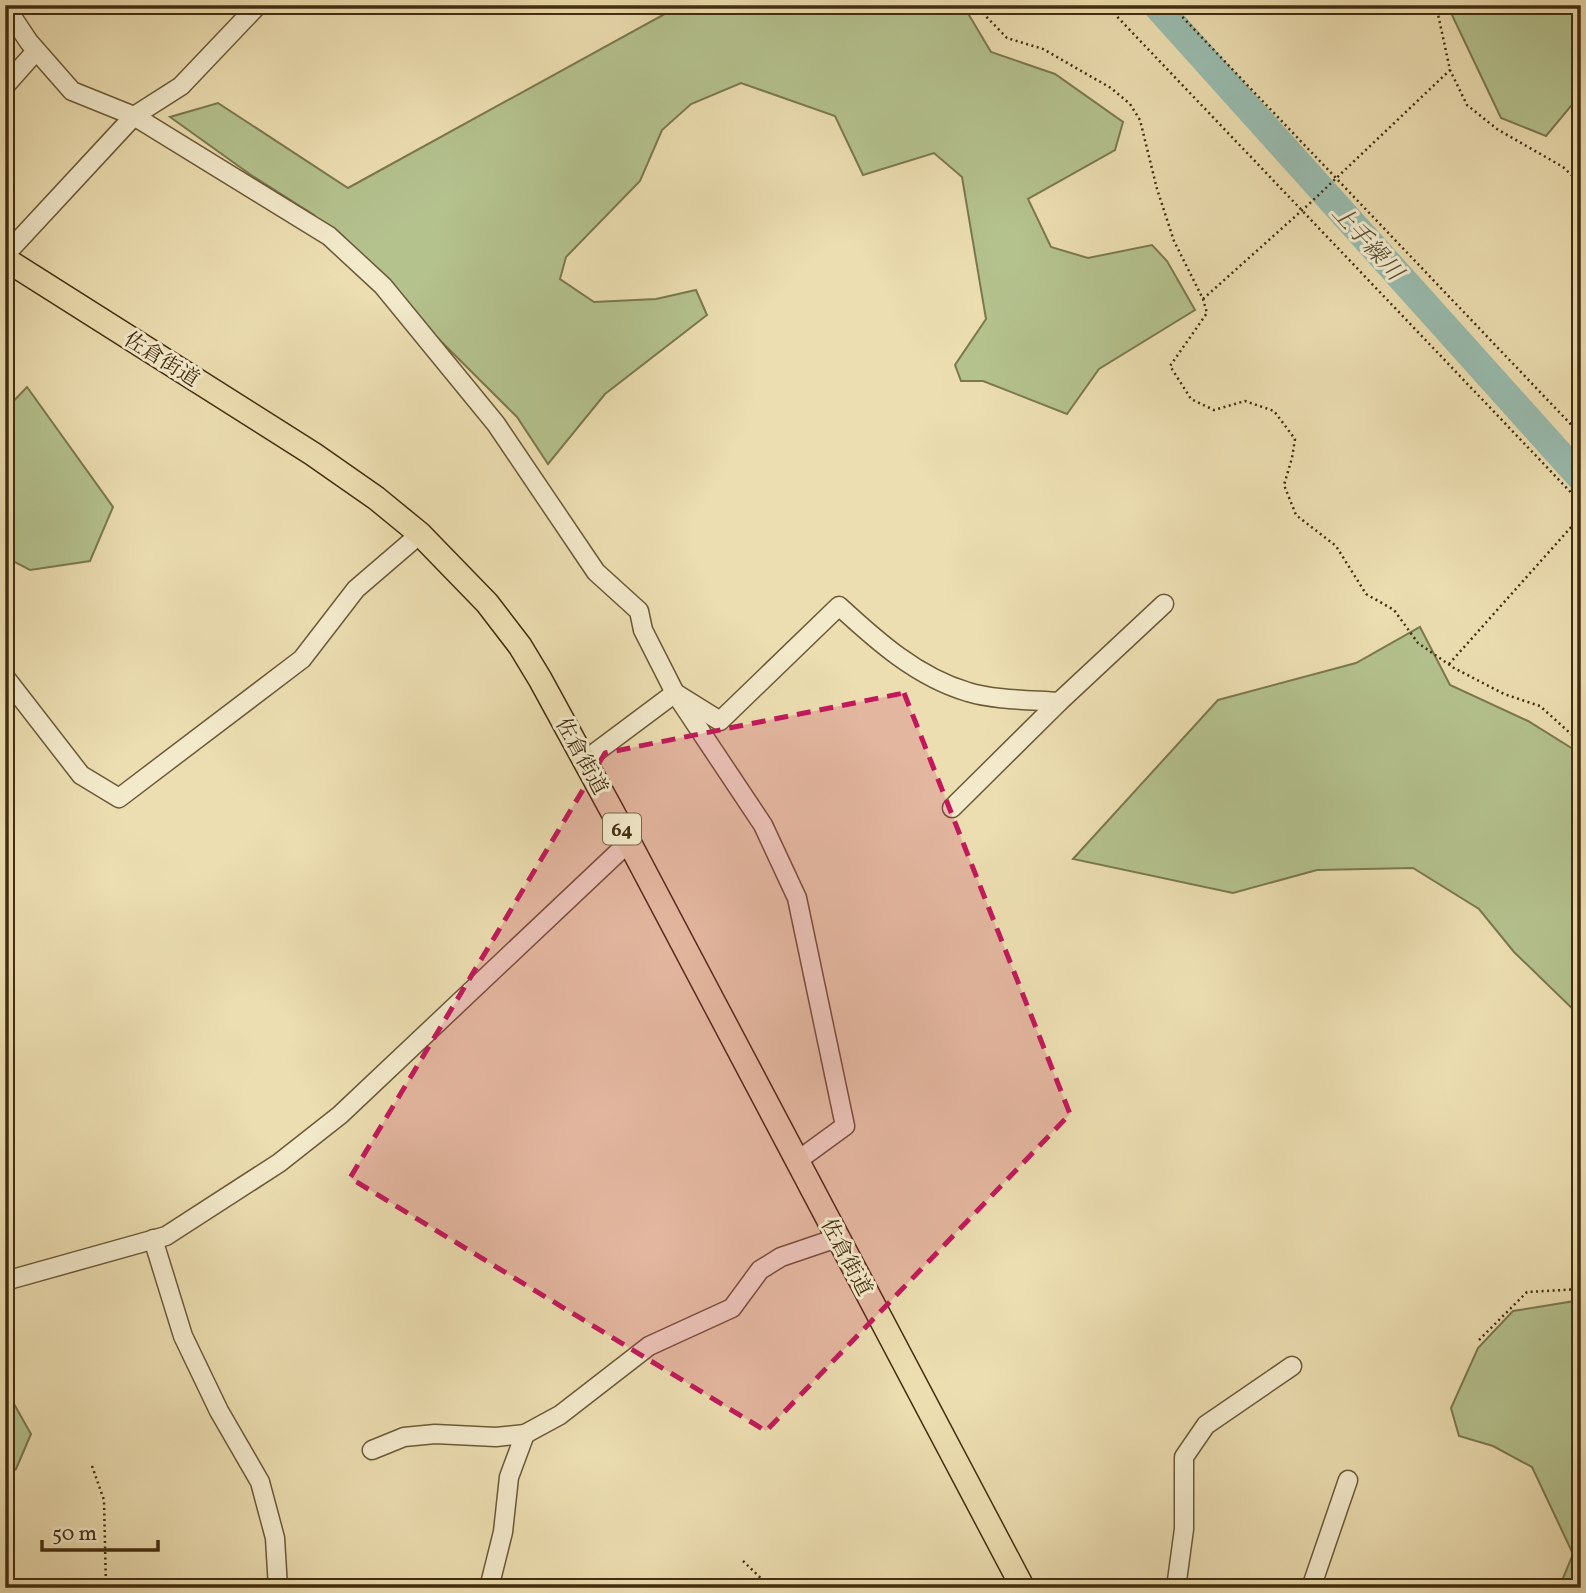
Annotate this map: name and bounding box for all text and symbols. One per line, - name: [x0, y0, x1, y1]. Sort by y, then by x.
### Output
- water label: 上手繰川: [1324, 198, 1411, 290]
- street label: 佐倉街道: [118, 326, 205, 395]
- street label: 佐倉街道: [548, 713, 614, 800]
- road number: 64: [603, 814, 641, 844]
- street label: 佐倉街道: [813, 1214, 878, 1302]
- scale bar: [42, 1509, 158, 1553]
- text: 50 m: [52, 1520, 97, 1549]

